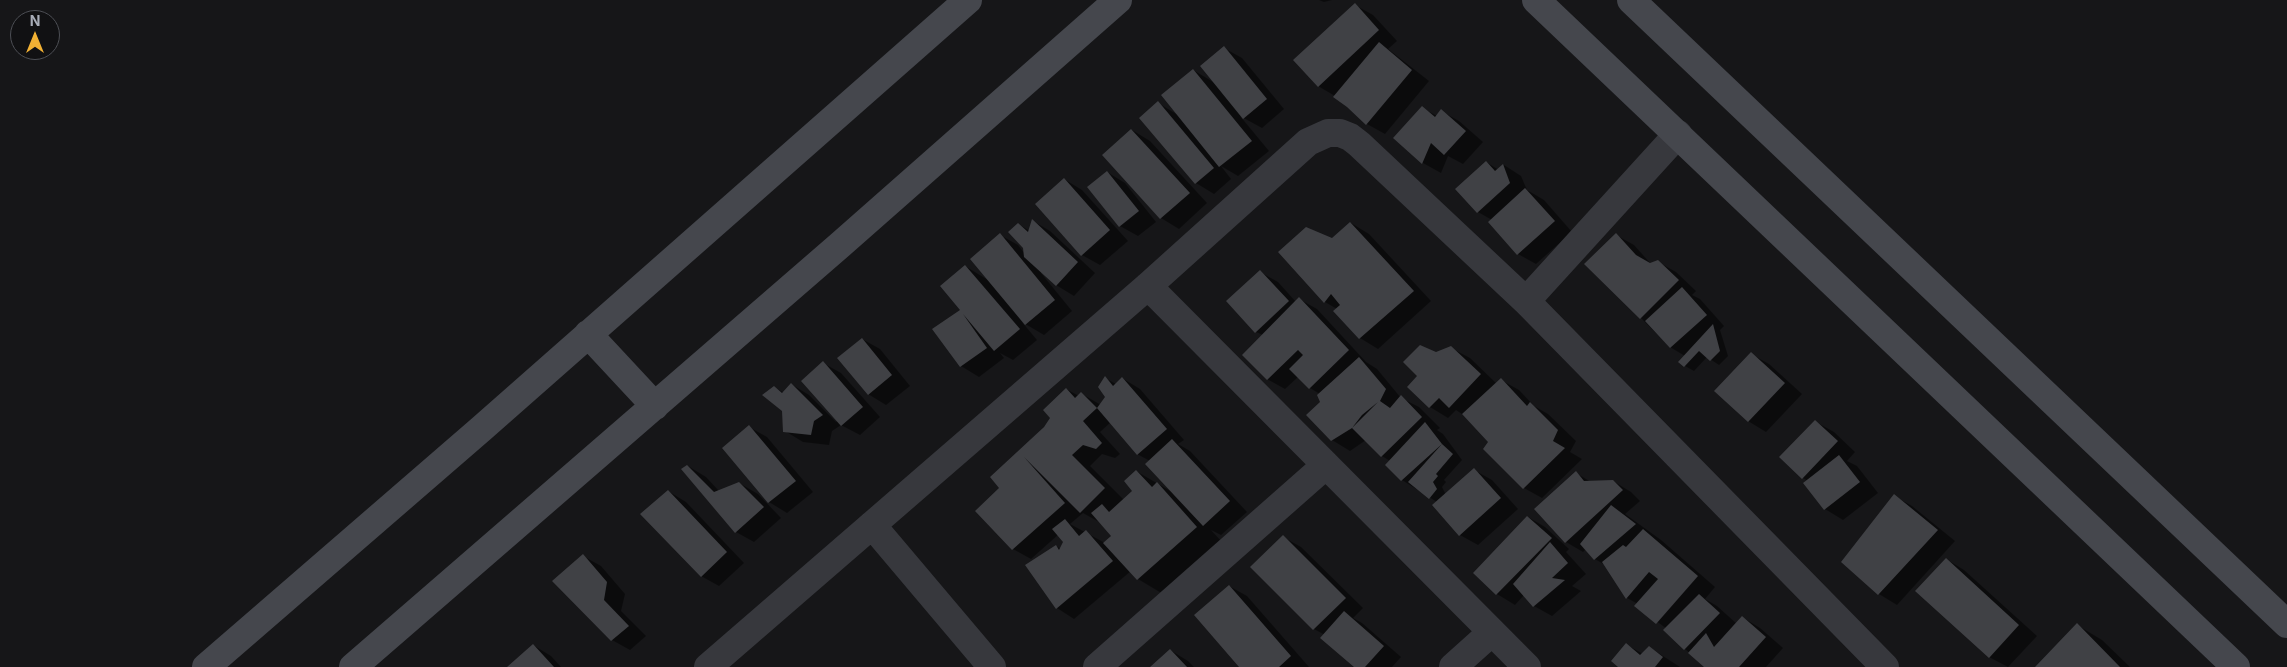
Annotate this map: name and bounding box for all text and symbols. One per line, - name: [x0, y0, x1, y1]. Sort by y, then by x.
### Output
- north arrow: [10, 10, 60, 60]
- text: N: [30, 12, 40, 29]

